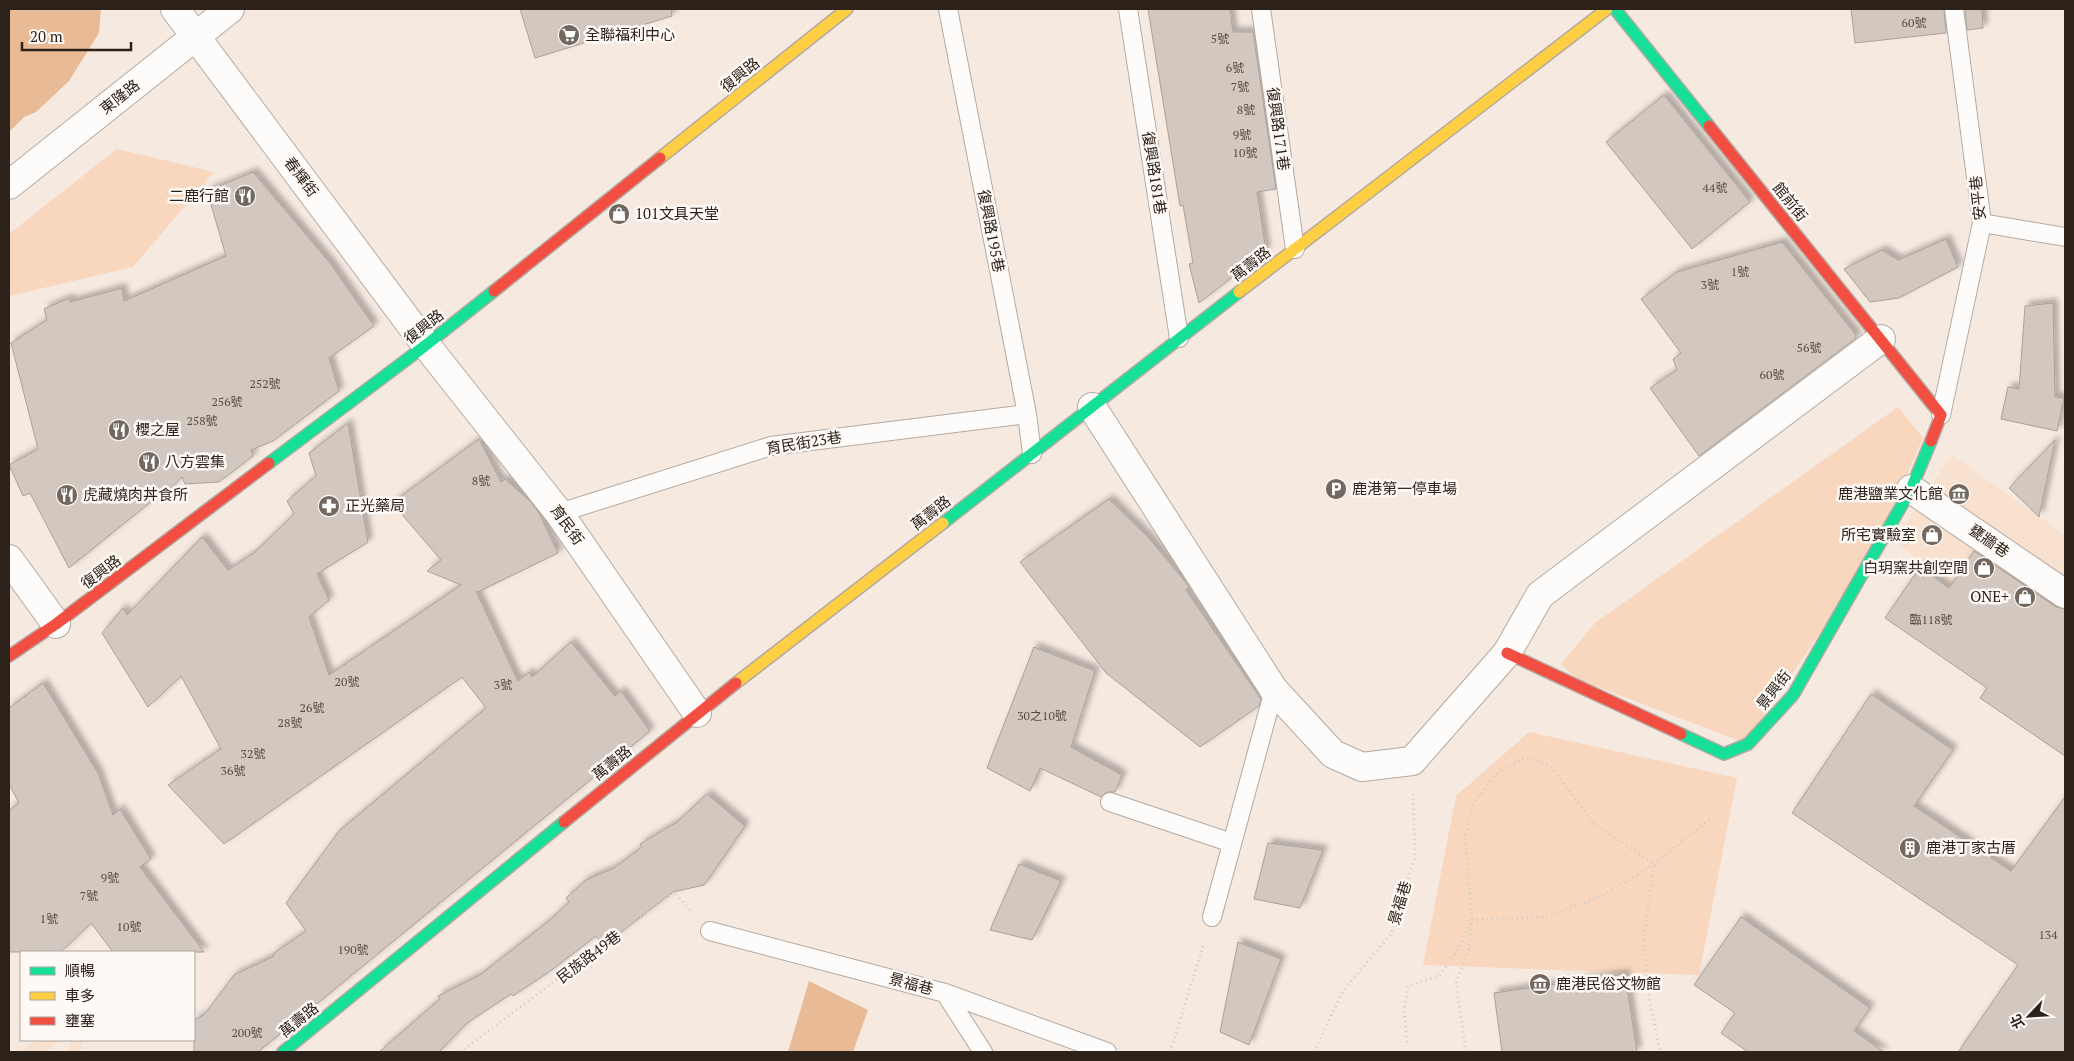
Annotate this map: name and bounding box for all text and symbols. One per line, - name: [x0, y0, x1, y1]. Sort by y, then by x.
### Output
- house number: 60號: [1902, 15, 1926, 30]
- scale bar: [22, 20, 131, 52]
- supermarket icon: 全聯福利中心: [557, 23, 581, 47]
- place label: 全聯福利中心: [585, 24, 675, 44]
- text: 20 m: [30, 26, 63, 46]
- house number: 5號: [1211, 31, 1229, 46]
- street label: 復興路: [716, 52, 763, 96]
- house number: 6號: [1226, 60, 1244, 75]
- street label: 東隆路: [95, 74, 143, 118]
- house number: 7號: [1231, 79, 1249, 94]
- street label: 復興路171巷: [1263, 86, 1295, 172]
- house number: 8號: [1237, 102, 1255, 117]
- house number: 9號: [1233, 127, 1251, 142]
- street label: 復興路181巷: [1139, 130, 1171, 216]
- house number: 10號: [1233, 145, 1257, 160]
- street label: 春輝街: [280, 152, 323, 200]
- street label: 安平巷: [1965, 175, 1989, 222]
- street label: 館前街: [1769, 178, 1813, 225]
- house number: 44號: [1703, 180, 1727, 195]
- restaurant icon: 二鹿行館: [233, 184, 257, 208]
- place label: 二鹿行館: [169, 185, 229, 205]
- street label: 復興路195巷: [974, 188, 1010, 274]
- shop icon: 101文具天堂: [607, 202, 631, 226]
- place label: 101文具天堂: [635, 203, 719, 223]
- street label: 萬壽路: [1226, 241, 1274, 285]
- house number: 1號: [1731, 264, 1749, 279]
- house number: 3號: [1701, 277, 1719, 292]
- street label: 復興路: [399, 304, 447, 348]
- house number: 56號: [1797, 340, 1821, 355]
- house number: 60號: [1760, 367, 1784, 382]
- house number: 252號: [249, 376, 281, 391]
- house number: 256號: [211, 394, 243, 409]
- house number: 258號: [186, 413, 218, 428]
- restaurant icon: 櫻之屋: [107, 418, 131, 442]
- place label: 櫻之屋: [135, 419, 180, 439]
- street label: 育民街23巷: [765, 426, 843, 458]
- restaurant icon: 八方雲集: [137, 450, 161, 474]
- place label: 八方雲集: [165, 451, 225, 471]
- house number: 8號: [472, 473, 490, 488]
- parking icon: 鹿港第一停車場: [1324, 477, 1348, 501]
- place label: 鹿港第一停車場: [1352, 478, 1457, 498]
- museum icon: 鹿港鹽業文化館: [1947, 482, 1971, 506]
- restaurant icon: 虎藏燒肉丼食所: [55, 483, 79, 507]
- place label: 鹿港鹽業文化館: [1838, 483, 1943, 503]
- place label: 虎藏燒肉丼食所: [83, 484, 188, 504]
- street label: 萬壽路: [906, 490, 954, 534]
- pharmacy icon: 正光藥局: [317, 494, 341, 518]
- place label: 正光藥局: [345, 495, 405, 515]
- street label: 育民街: [546, 500, 589, 548]
- street label: 甕牆巷: [1965, 519, 2014, 561]
- shop icon: 所宅實驗室: [1920, 523, 1944, 547]
- place label: 所宅實驗室: [1841, 524, 1916, 544]
- street label: 復興路: [76, 550, 124, 593]
- shop icon: 白玥窯共創空間: [1972, 556, 1996, 580]
- place label: 白玥窯共創空間: [1863, 557, 1968, 577]
- shop icon: ONE+: [2013, 585, 2037, 609]
- place label: ONE+: [1970, 586, 2009, 606]
- house number: 臨118號: [1909, 612, 1953, 627]
- street label: 景興街: [1751, 665, 1795, 713]
- house number: 20號: [335, 674, 359, 689]
- house number: 3號: [494, 677, 512, 692]
- house number: 26號: [300, 700, 324, 715]
- house number: 30之10號: [1017, 708, 1067, 723]
- house number: 28號: [278, 715, 302, 730]
- street label: 萬壽路: [588, 740, 635, 784]
- house number: 32號: [241, 746, 265, 761]
- house number: 36號: [221, 763, 245, 778]
- building icon: 鹿港丁家古厝: [1898, 836, 1922, 860]
- place label: 鹿港丁家古厝: [1926, 837, 2016, 857]
- house number: 9號: [101, 870, 119, 885]
- street label: 景福巷: [1383, 878, 1415, 927]
- house number: 7號: [80, 888, 98, 903]
- house number: 1號: [40, 911, 58, 926]
- house number: 10號: [117, 919, 141, 934]
- street label: 民族路49巷: [552, 925, 625, 987]
- house number: 134: [2038, 927, 2058, 942]
- house number: 190號: [337, 942, 369, 957]
- legend: [20, 951, 195, 1041]
- text: 順暢: [65, 960, 95, 980]
- street label: 景福巷: [887, 968, 936, 999]
- museum icon: 鹿港民俗文物館: [1528, 972, 1552, 996]
- place label: 鹿港民俗文物館: [1556, 973, 1661, 993]
- text: 車多: [65, 985, 95, 1005]
- north arrow: [2004, 991, 2054, 1041]
- street label: 萬壽路: [275, 997, 322, 1041]
- text: 壅塞: [65, 1010, 95, 1030]
- text: 北: [2005, 1011, 2028, 1032]
- house number: 200號: [231, 1025, 263, 1040]

